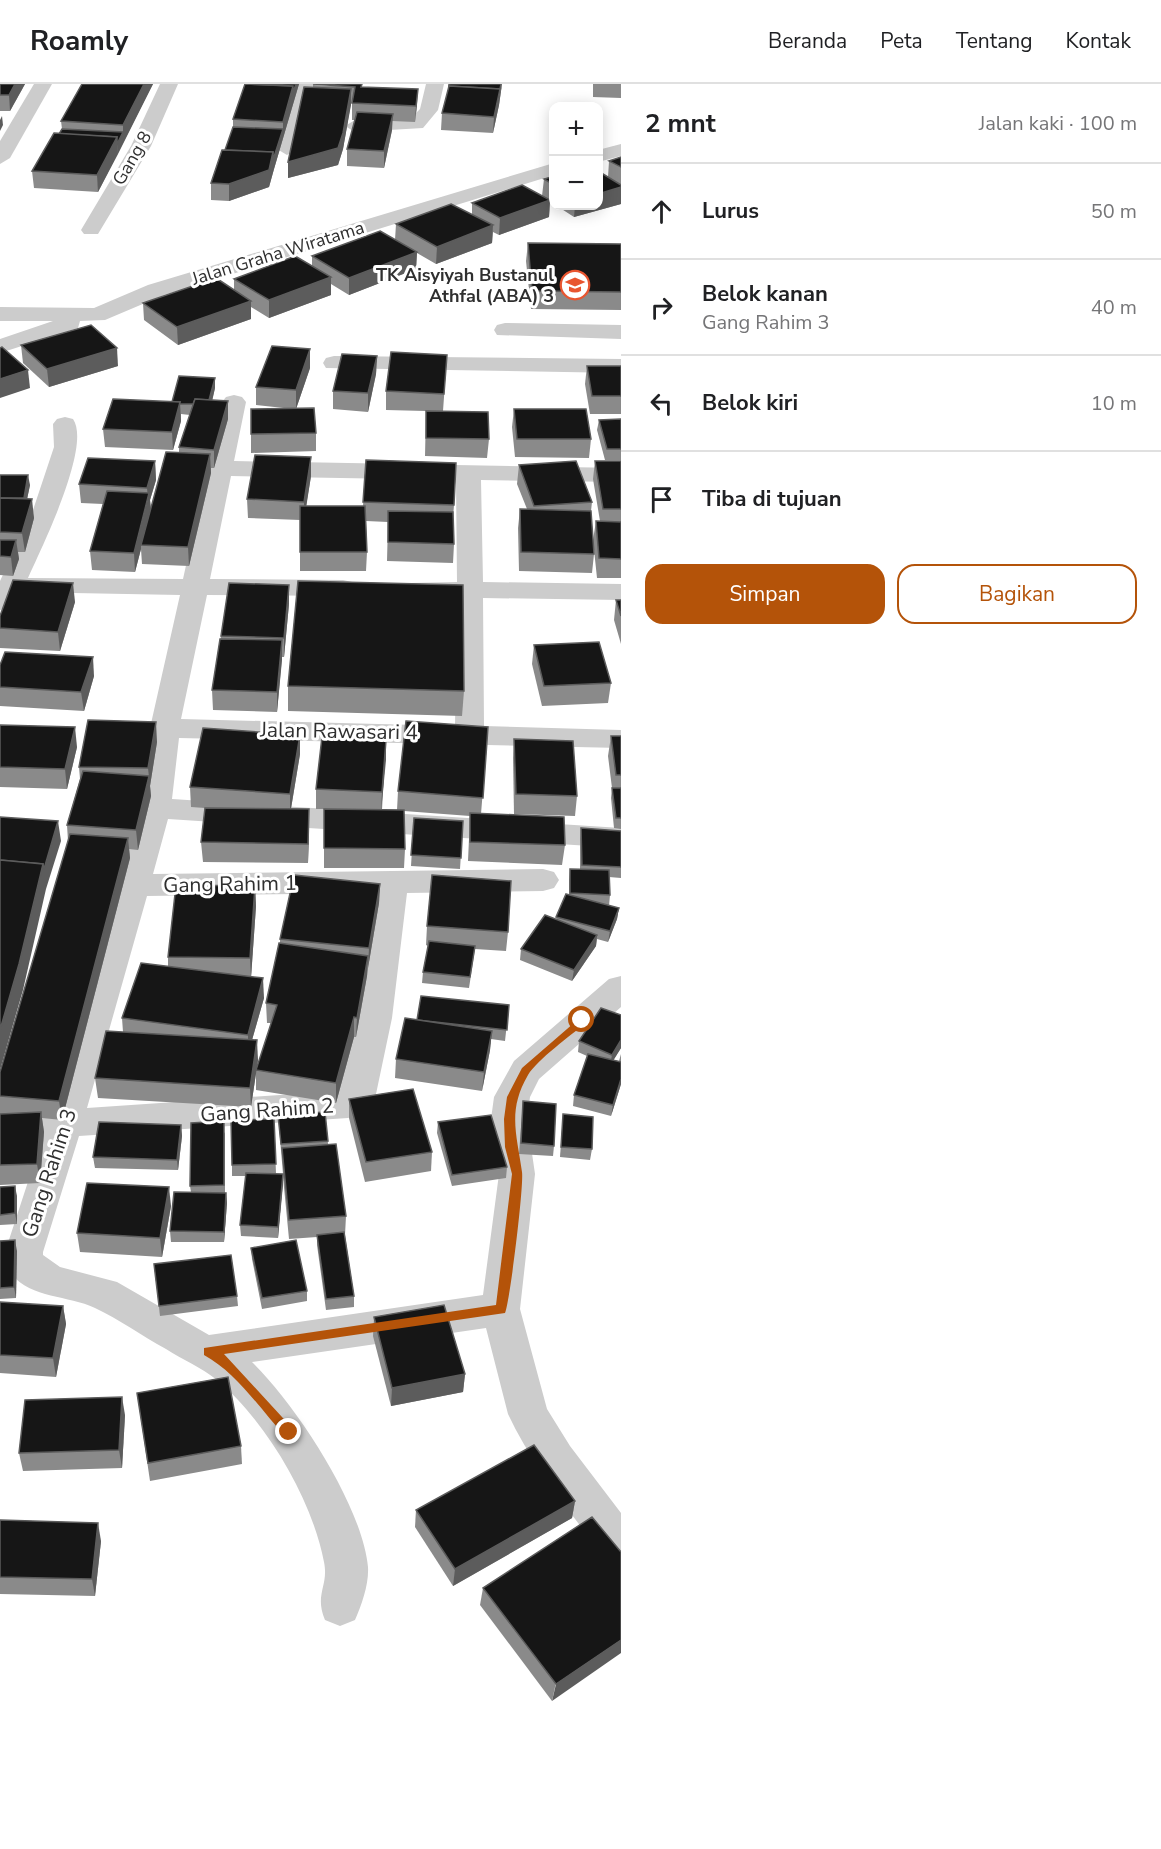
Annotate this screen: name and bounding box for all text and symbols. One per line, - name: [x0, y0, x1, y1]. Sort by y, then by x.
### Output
- text: Roamly: [30, 22, 128, 60]
- text: Beranda: [768, 27, 847, 55]
- text: Peta: [880, 27, 923, 55]
- text: Tentang: [956, 27, 1033, 55]
- text: Kontak: [1066, 27, 1131, 55]
- map controls: [549, 102, 603, 210]
- button: +: [549, 102, 603, 156]
- text: 2 mnt: [645, 106, 716, 141]
- text: Jalan kaki · 100 m: [979, 110, 1137, 137]
- street label: Gang 8: [107, 127, 157, 189]
- button: −: [549, 156, 603, 210]
- icon: ahead: [645, 195, 678, 228]
- text: Lurus: [702, 196, 759, 226]
- text: 50 m: [1091, 198, 1137, 225]
- street label: Jalan Graha Wiratama: [188, 215, 367, 291]
- place label: TK Aisyiyah Bustanul Athfal (ABA) 3: [376, 263, 554, 308]
- school or university icon: TK Aisyiyah Bustanul Athfal (ABA) 3: [559, 269, 591, 301]
- text: Belok kanan: [702, 279, 828, 309]
- icon: right: [645, 291, 678, 324]
- text: 40 m: [1091, 294, 1137, 321]
- text: Gang Rahim 3: [702, 309, 830, 336]
- icon: left: [645, 387, 678, 420]
- text: Belok kiri: [702, 388, 798, 418]
- text: 10 m: [1091, 390, 1137, 417]
- icon: arrive: [645, 483, 678, 516]
- text: Tiba di tujuan: [702, 484, 842, 514]
- button: Simpan: [645, 564, 885, 624]
- button: Bagikan: [897, 564, 1137, 624]
- street label: Jalan Rawasari 4: [259, 716, 418, 746]
- street label: Gang Rahim 1: [163, 869, 297, 899]
- route start: [568, 1006, 594, 1032]
- street label: Gang Rahim 2: [199, 1091, 335, 1129]
- street label: Gang Rahim 3: [15, 1105, 83, 1241]
- route end: [275, 1418, 301, 1444]

